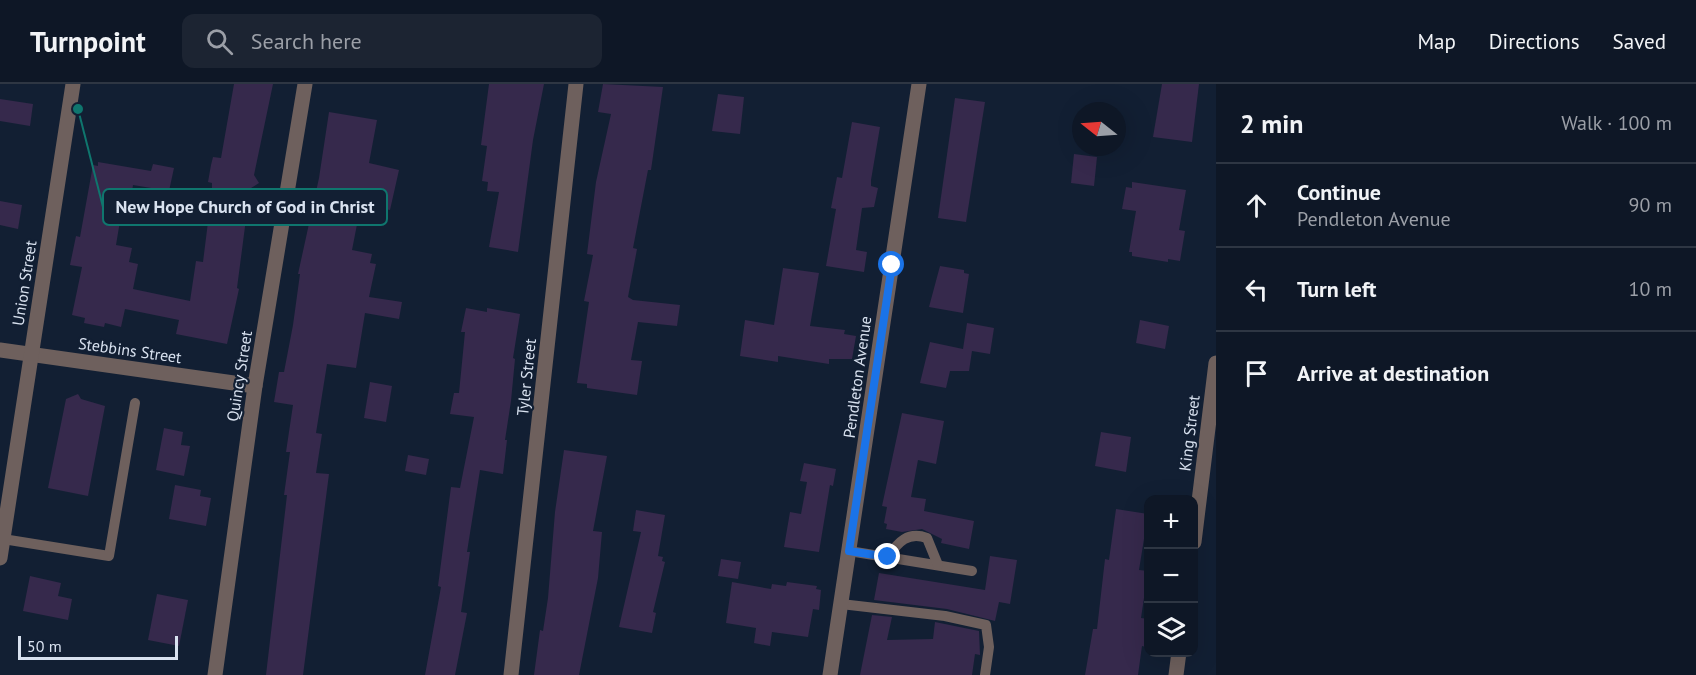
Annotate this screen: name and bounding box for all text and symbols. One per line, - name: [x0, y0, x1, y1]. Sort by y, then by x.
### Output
- search box: [182, 14, 602, 68]
- text: Turnpoint: [30, 23, 146, 60]
- icon: search: [203, 25, 236, 58]
- text: Search here: [251, 27, 362, 55]
- text: Map: [1417, 28, 1456, 55]
- text: Directions: [1489, 28, 1580, 55]
- text: Saved: [1613, 28, 1666, 55]
- north arrow: [1072, 102, 1126, 156]
- text: 2 min: [1240, 107, 1303, 140]
- text: Walk · 100 m: [1561, 110, 1672, 136]
- text: Continue: [1297, 178, 1381, 206]
- callout: New Hope Church of God in Christ: [103, 189, 387, 225]
- icon: ahead: [1240, 189, 1273, 222]
- text: 90 m: [1629, 192, 1672, 218]
- text: New Hope Church of God in Christ: [116, 195, 375, 218]
- text: Pendleton Avenue: [1297, 206, 1451, 232]
- street label: Union Street: [7, 238, 41, 327]
- route start: [878, 251, 904, 277]
- icon: left: [1240, 273, 1273, 306]
- text: Turn left: [1297, 275, 1377, 303]
- text: 10 m: [1629, 276, 1672, 302]
- street label: Pendleton Avenue: [839, 315, 875, 439]
- street label: Quincy Street: [222, 329, 256, 423]
- street label: Stebbins Street: [77, 333, 183, 367]
- street label: Tyler Street: [512, 337, 540, 417]
- icon: arrive: [1240, 357, 1273, 390]
- text: Arrive at destination: [1297, 359, 1489, 387]
- street label: King Street: [1174, 393, 1204, 472]
- map controls: [1144, 495, 1198, 657]
- button: +: [1144, 495, 1198, 549]
- route end: [874, 543, 900, 569]
- button: −: [1144, 549, 1198, 603]
- button: layers: [1144, 603, 1198, 657]
- scale bar: [18, 633, 178, 660]
- text: 50 m: [27, 636, 62, 656]

